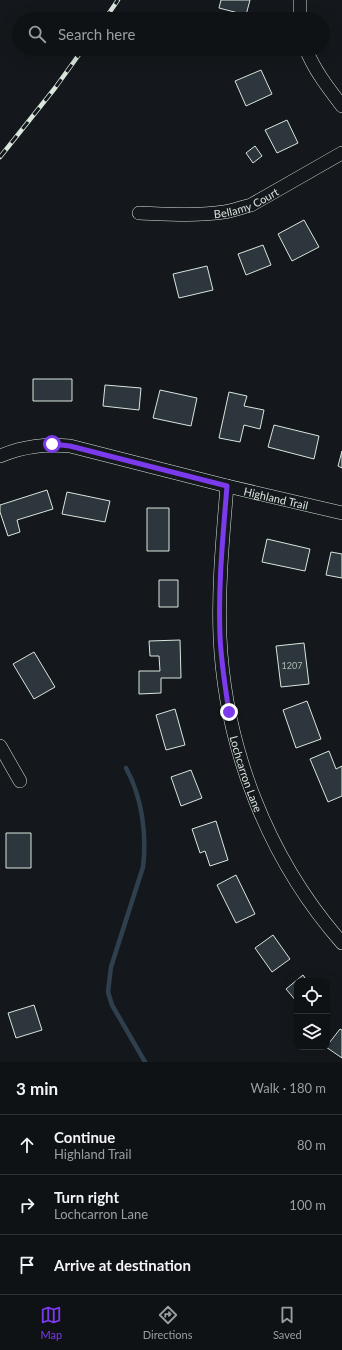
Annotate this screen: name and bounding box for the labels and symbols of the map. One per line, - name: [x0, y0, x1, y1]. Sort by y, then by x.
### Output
- street label: Bellamy Court: [213, 184, 280, 220]
- route start: [43, 435, 61, 453]
- street label: Highland Trail: [243, 484, 310, 511]
- house number: 1207: [282, 660, 302, 671]
- route end: [220, 703, 238, 721]
- street label: Lochcarron Lane: [228, 734, 266, 814]

